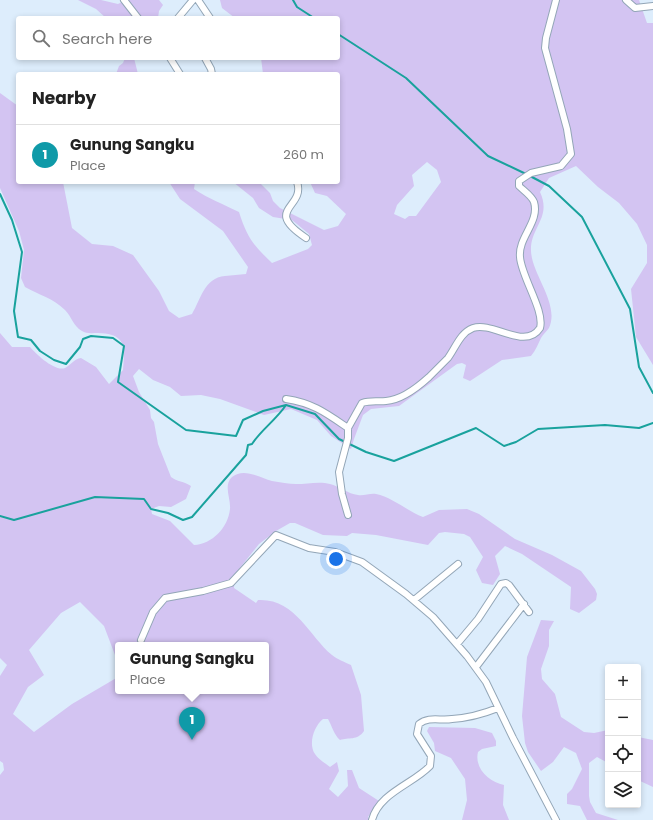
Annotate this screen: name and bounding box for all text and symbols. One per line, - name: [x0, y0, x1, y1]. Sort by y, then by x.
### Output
- search box: [16, 16, 340, 60]
- icon: search: [30, 27, 52, 49]
- text: Search here: [62, 28, 152, 49]
- text: Nearby: [32, 86, 96, 110]
- text: Gunung Sangku: [70, 134, 194, 155]
- text: 1: [43, 145, 47, 164]
- text: 260 m: [283, 145, 324, 164]
- text: Place: [70, 156, 105, 175]
- your location: [326, 549, 346, 569]
- popup: [115, 642, 269, 694]
- text: Gunung Sangku: [130, 648, 254, 669]
- map controls: [605, 664, 641, 808]
- button: +: [605, 664, 641, 700]
- text: Place: [130, 670, 165, 689]
- button: −: [605, 700, 641, 736]
- pin: 1: [179, 707, 205, 740]
- button: locate: [605, 736, 641, 772]
- button: layers: [605, 772, 641, 808]

